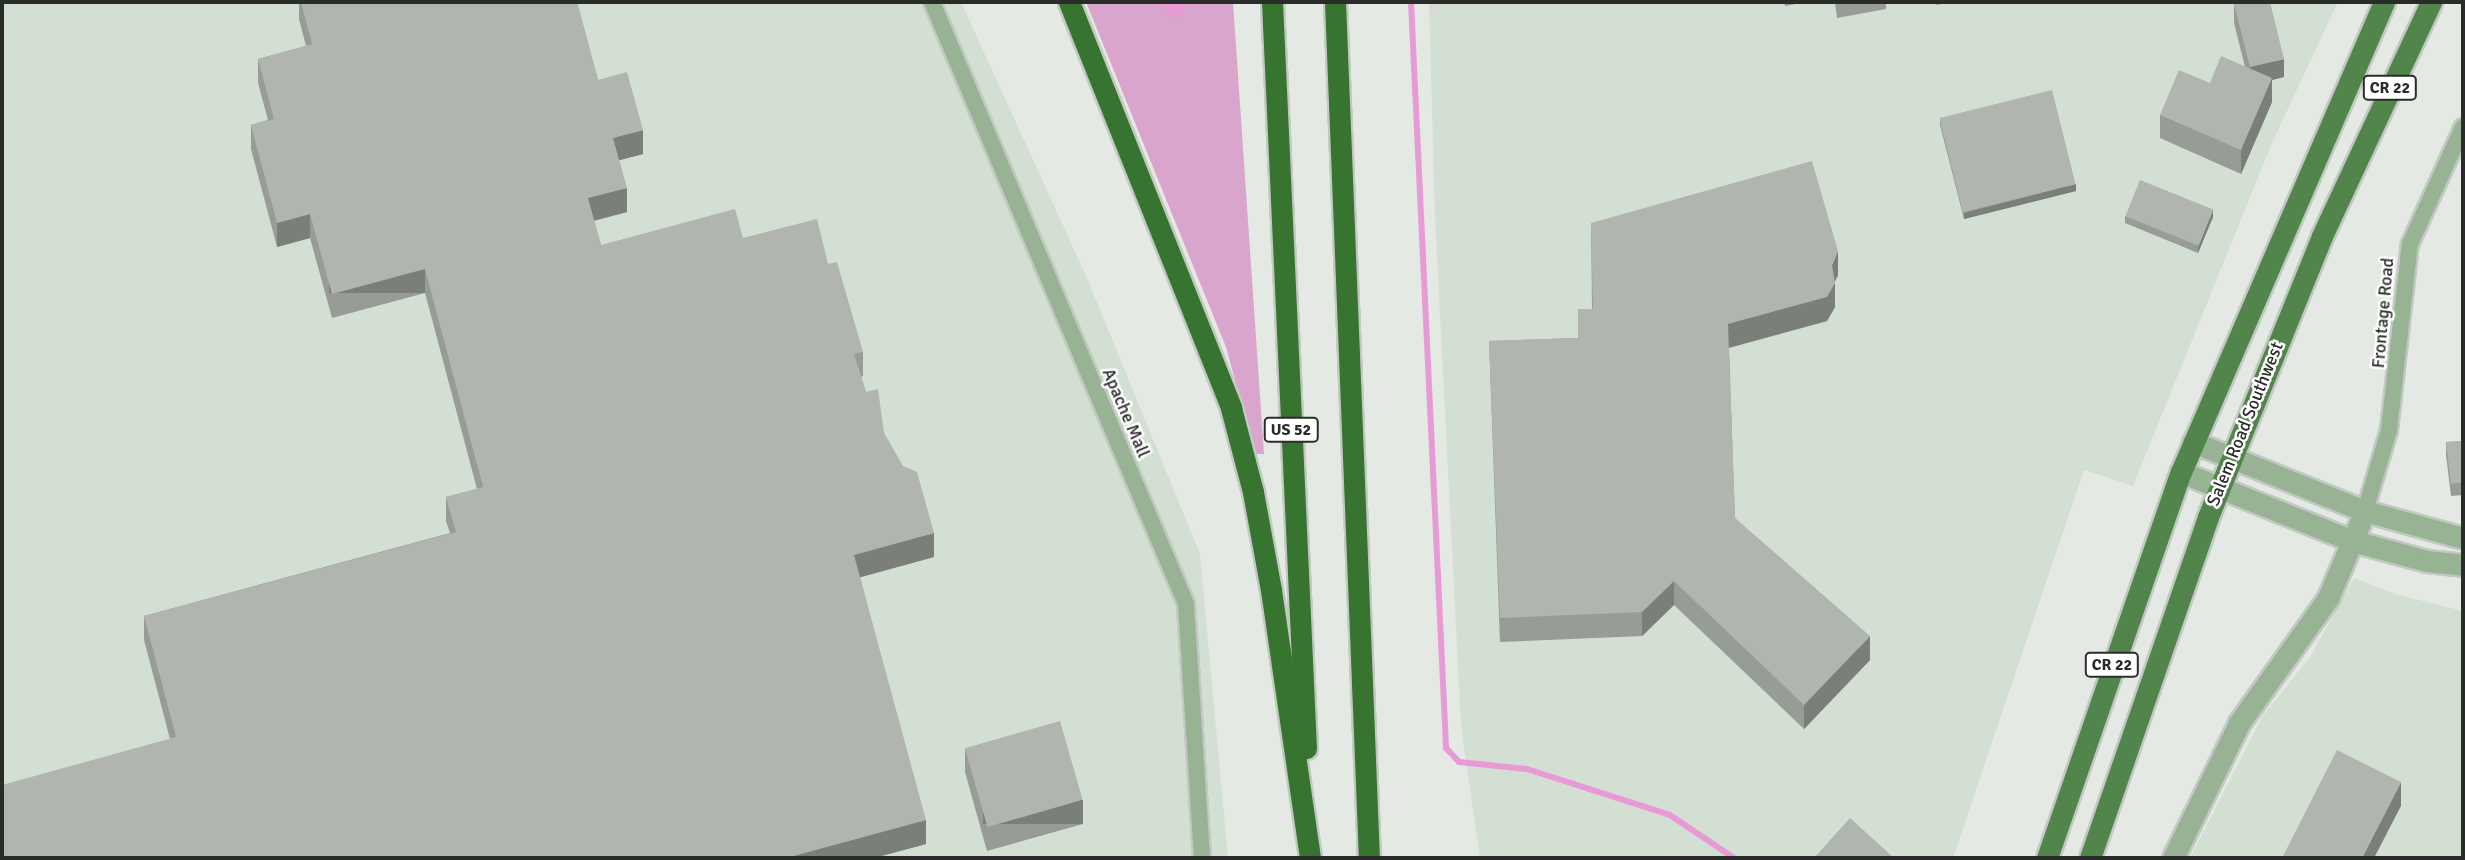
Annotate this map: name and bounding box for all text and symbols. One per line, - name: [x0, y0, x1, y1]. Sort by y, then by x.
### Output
- road number: CR 22: [2362, 76, 2418, 100]
- street label: Frontage Road: [2367, 257, 2399, 369]
- street label: Salem Road Southwest: [2202, 339, 2288, 509]
- street label: Apache Mall: [1098, 365, 1154, 461]
- road number: US 52: [1263, 418, 1319, 442]
- road number: CR 22: [2084, 652, 2140, 678]

